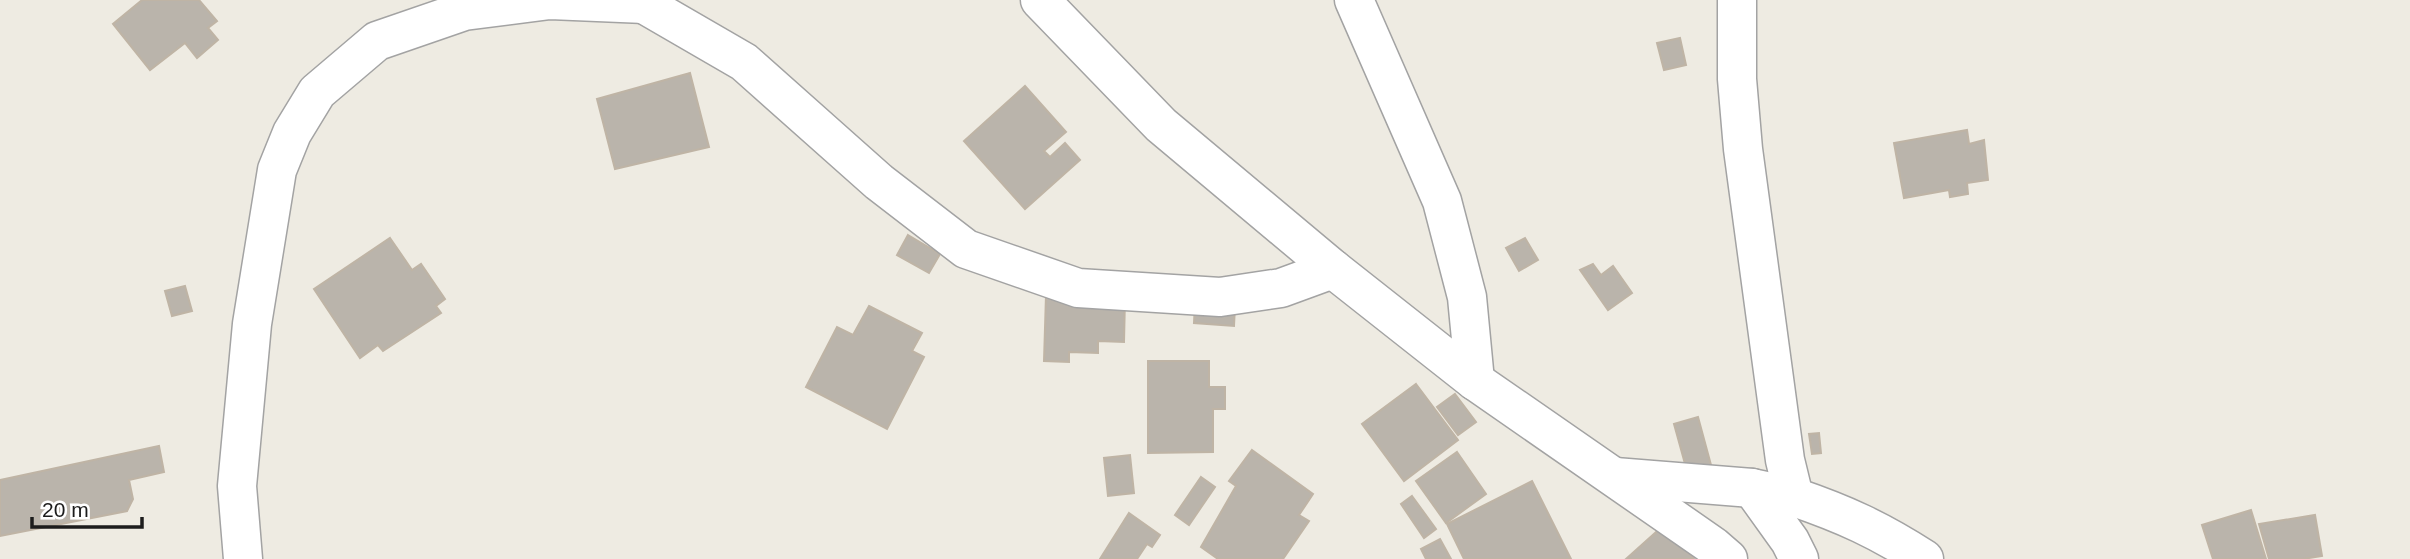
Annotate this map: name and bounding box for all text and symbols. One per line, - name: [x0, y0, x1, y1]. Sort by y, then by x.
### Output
- scale bar: [32, 486, 142, 530]
- text: 20 m: [42, 498, 89, 521]

